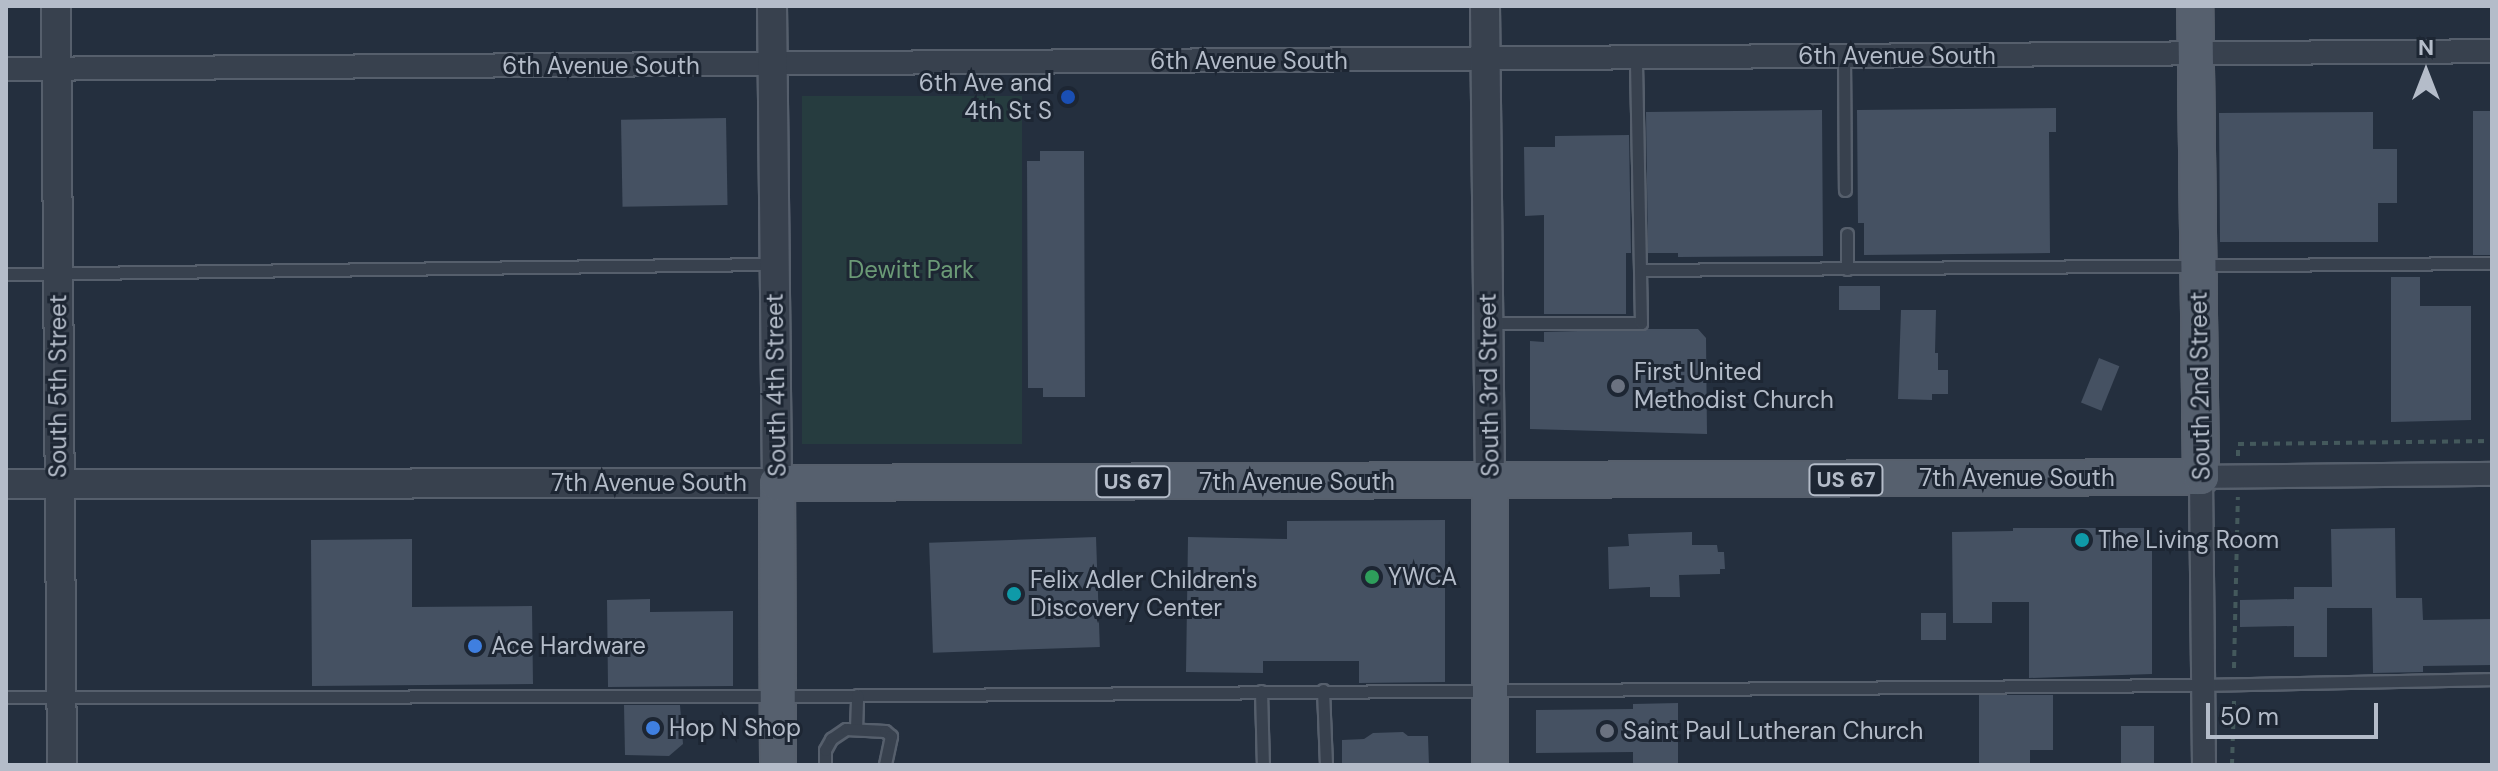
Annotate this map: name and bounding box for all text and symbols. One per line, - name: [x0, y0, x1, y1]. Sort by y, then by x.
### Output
- north arrow: [2386, 32, 2466, 112]
- text: N: [2418, 33, 2434, 62]
- street label: 6th Avenue South: [1798, 42, 1996, 70]
- street label: 6th Avenue South: [1150, 47, 1348, 75]
- street label: 6th Avenue South: [502, 52, 700, 80]
- place label: 6th Ave and 4th St S: [919, 69, 1052, 125]
- marker: 6th Ave and 4th St S: [1059, 88, 1077, 106]
- park label: Dewitt Park: [848, 256, 974, 284]
- street label: South 2nd Street: [2184, 291, 2216, 481]
- street label: South 4th Street: [760, 293, 792, 477]
- street label: South 3rd Street: [1473, 293, 1505, 477]
- street label: South 5th Street: [44, 294, 72, 478]
- place label: First United Methodist Church: [1634, 358, 1834, 414]
- marker: First United Methodist Church: [1609, 377, 1627, 395]
- road number: US 67: [1808, 462, 1884, 498]
- road number: US 67: [1095, 464, 1171, 500]
- street label: 7th Avenue South: [1919, 464, 2115, 492]
- street label: 7th Avenue South: [1199, 468, 1395, 496]
- street label: 7th Avenue South: [551, 469, 747, 497]
- place label: The Living Room: [2098, 526, 2279, 554]
- marker: The Living Room: [2073, 531, 2091, 549]
- place label: YWCA: [1388, 563, 1457, 591]
- place label: Felix Adler Children's Discovery Center: [1030, 566, 1258, 622]
- marker: YWCA: [1363, 568, 1381, 586]
- marker: Felix Adler Children's Discovery Center: [1005, 585, 1023, 603]
- place label: Ace Hardware: [491, 632, 646, 660]
- marker: Ace Hardware: [466, 637, 484, 655]
- scale bar: [2210, 687, 2382, 737]
- text: 50 m: [2220, 701, 2279, 732]
- place label: Hop N Shop: [669, 714, 801, 742]
- place label: Saint Paul Lutheran Church: [1623, 717, 1923, 745]
- marker: Hop N Shop: [644, 719, 662, 737]
- marker: Saint Paul Lutheran Church: [1598, 722, 1616, 740]

